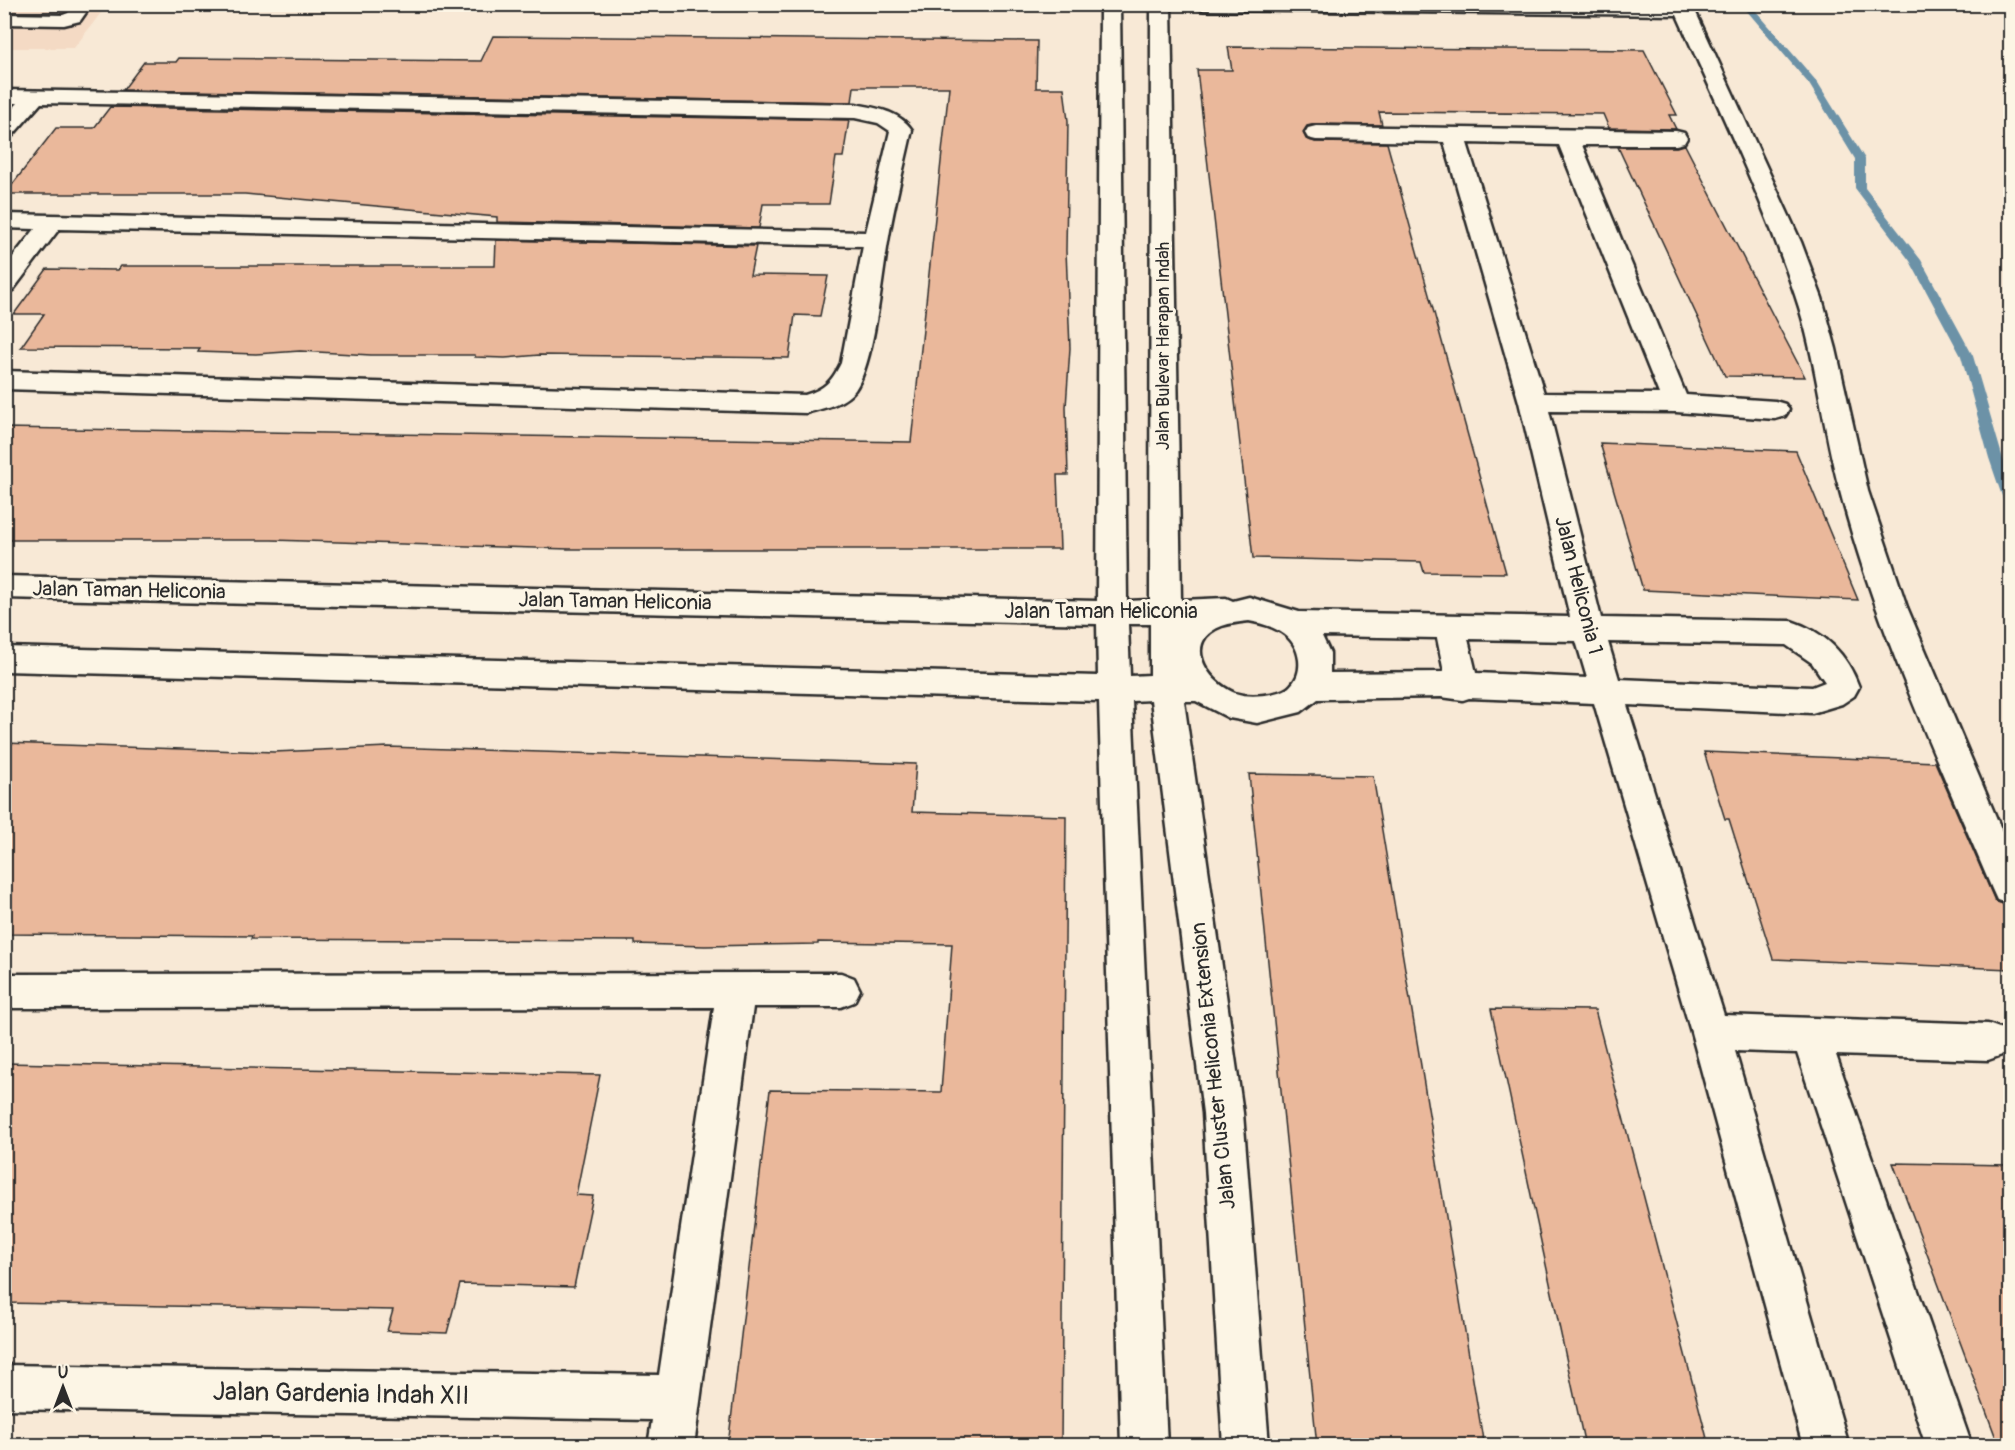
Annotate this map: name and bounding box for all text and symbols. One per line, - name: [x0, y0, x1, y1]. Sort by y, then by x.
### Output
- street label: Jalan Bulevar Harapan Indah: [1152, 242, 1175, 450]
- street label: Jalan Heliconia 1: [1548, 513, 1609, 657]
- street label: Jalan Taman Heliconia: [32, 575, 226, 606]
- street label: Jalan Taman Heliconia: [518, 586, 712, 617]
- street label: Jalan Taman Heliconia: [1004, 598, 1198, 625]
- street label: Jalan Cluster Heliconia Extension: [1185, 921, 1242, 1211]
- north arrow: [33, 1357, 93, 1417]
- text: U: [58, 1363, 69, 1383]
- street label: Jalan Gardenia Indah XII: [212, 1376, 470, 1412]

